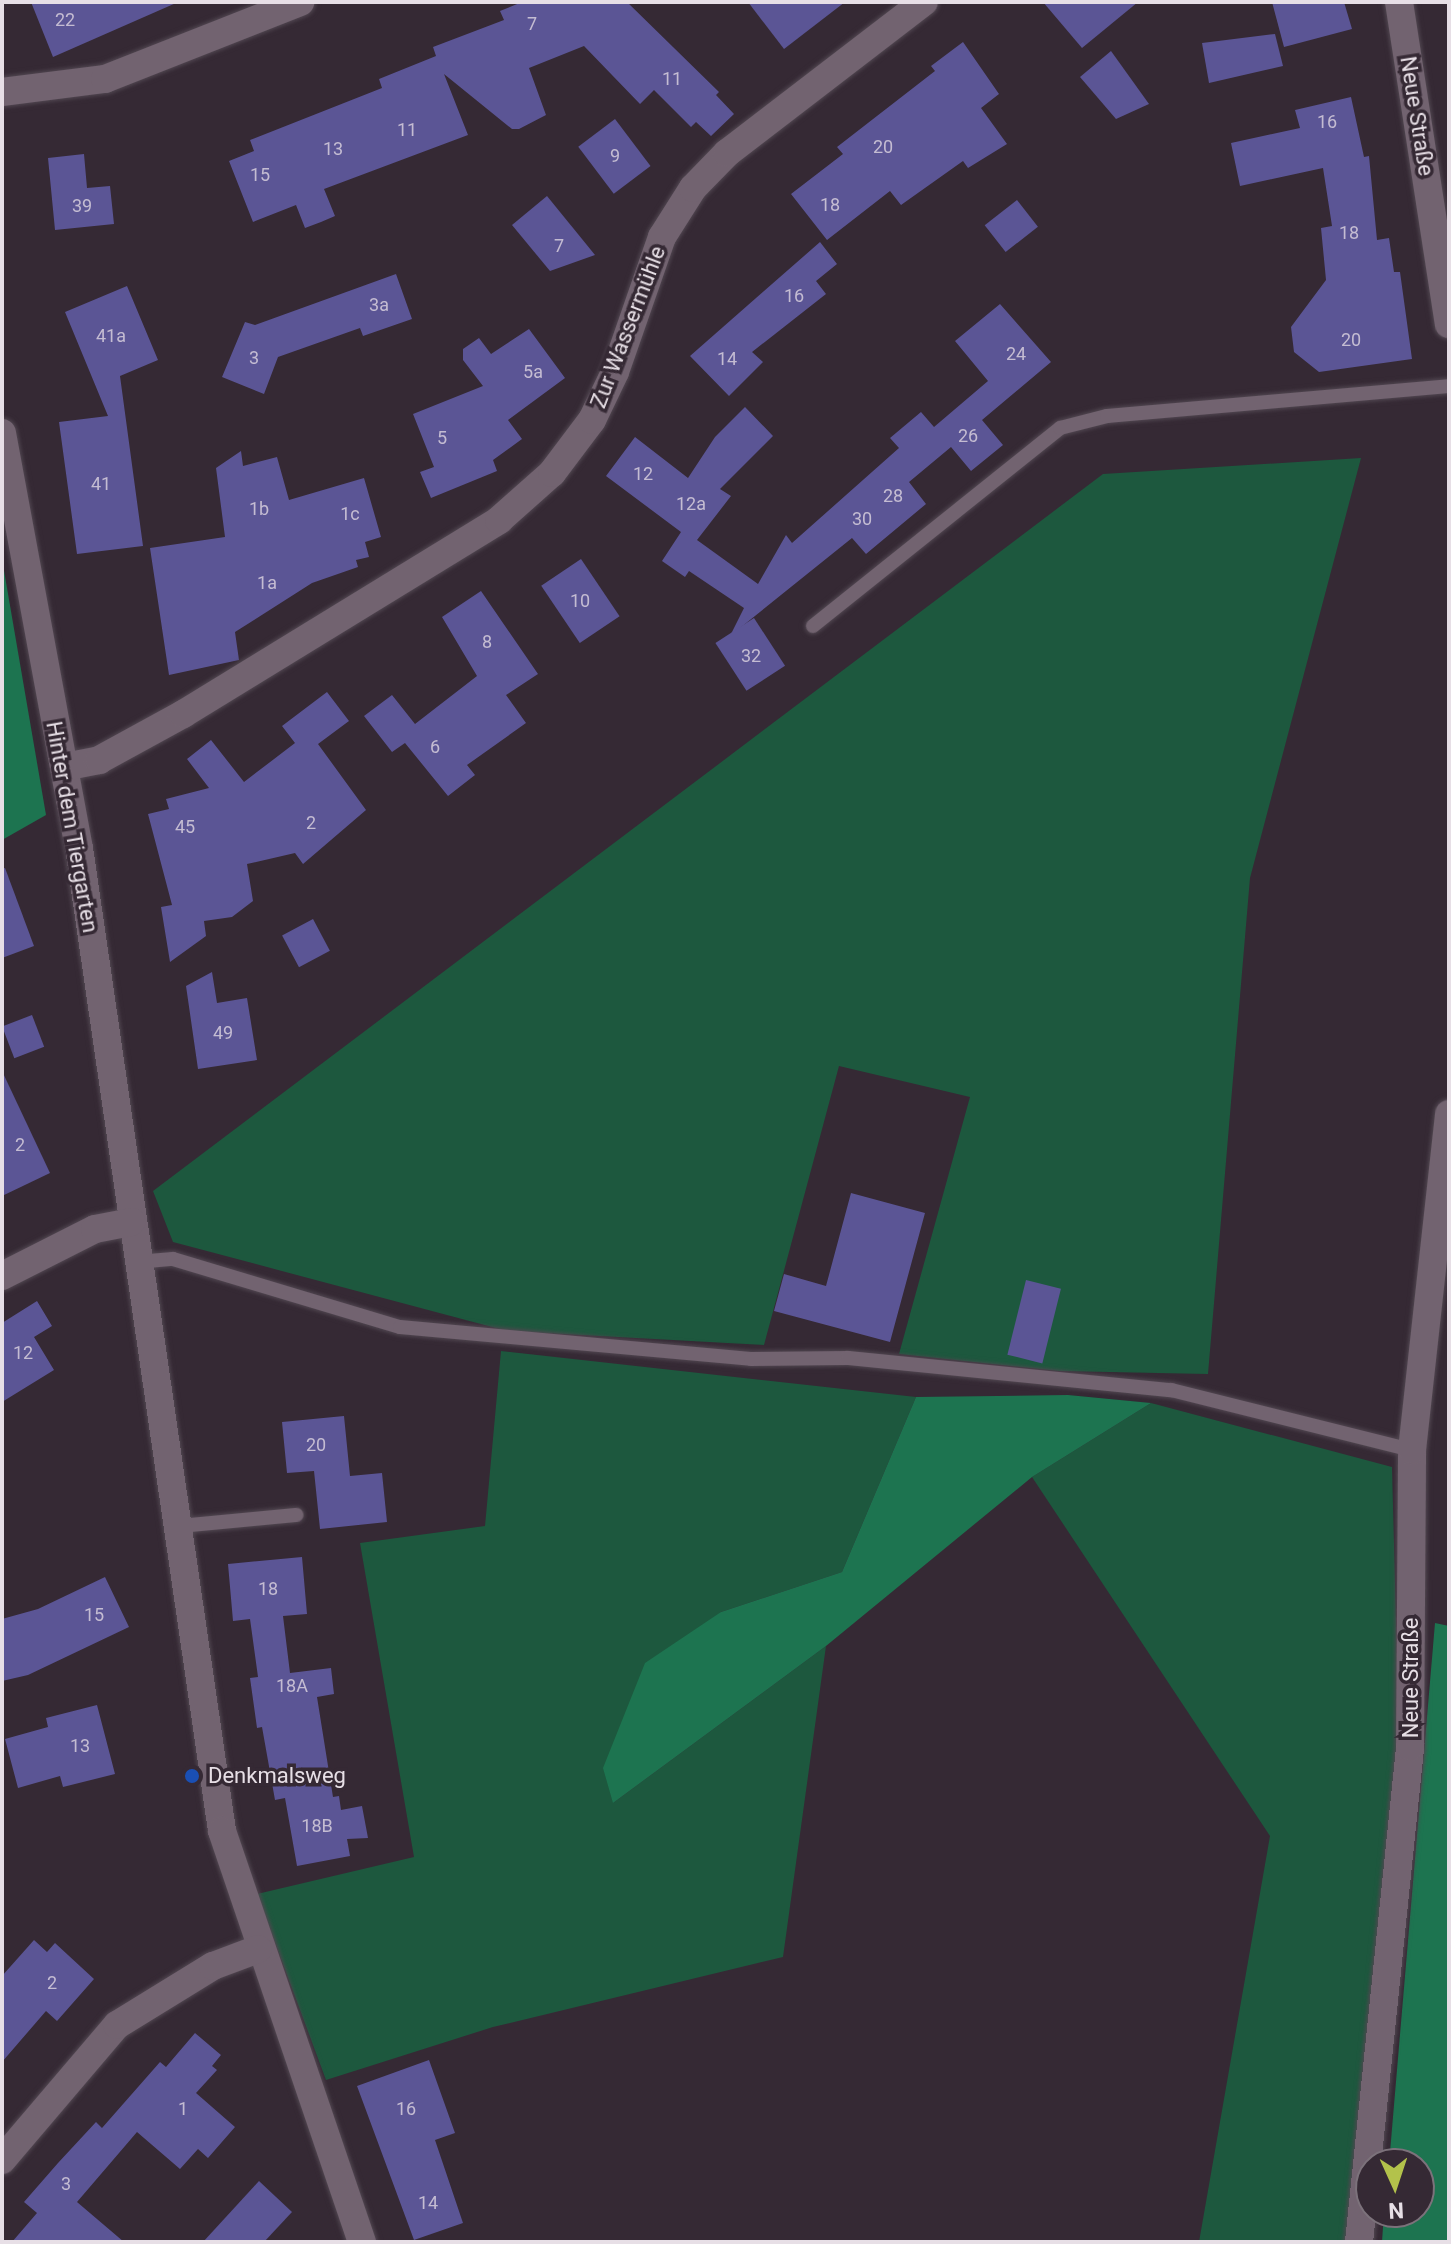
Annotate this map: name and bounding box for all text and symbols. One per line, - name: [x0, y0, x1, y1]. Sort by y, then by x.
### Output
- house number: 22: [55, 9, 75, 31]
- house number: 7: [527, 13, 537, 35]
- street label: Neue Straße: [1395, 54, 1439, 178]
- house number: 11: [662, 68, 682, 90]
- house number: 16: [1317, 111, 1337, 133]
- house number: 11: [397, 119, 417, 141]
- house number: 20: [873, 136, 893, 158]
- house number: 13: [323, 138, 343, 160]
- house number: 9: [610, 145, 620, 167]
- house number: 15: [250, 164, 270, 186]
- house number: 18: [820, 194, 840, 216]
- house number: 39: [72, 195, 92, 217]
- house number: 18: [1339, 222, 1359, 244]
- house number: 7: [554, 235, 564, 257]
- street label: Zur Wassermühle: [585, 242, 671, 412]
- house number: 16: [784, 285, 804, 307]
- house number: 3a: [369, 294, 389, 316]
- house number: 41a: [96, 325, 126, 347]
- house number: 20: [1341, 329, 1361, 351]
- house number: 24: [1006, 343, 1026, 365]
- house number: 3: [249, 347, 259, 369]
- house number: 14: [717, 348, 737, 370]
- house number: 5a: [523, 361, 543, 383]
- house number: 26: [958, 425, 978, 447]
- house number: 5: [437, 427, 447, 449]
- house number: 12: [633, 463, 653, 485]
- house number: 41: [91, 473, 111, 495]
- house number: 28: [883, 485, 903, 507]
- house number: 12a: [676, 493, 706, 515]
- house number: 1b: [249, 498, 269, 520]
- house number: 1c: [340, 503, 360, 525]
- house number: 30: [852, 508, 872, 530]
- house number: 1a: [257, 572, 277, 594]
- house number: 10: [570, 590, 590, 612]
- house number: 8: [482, 631, 492, 653]
- house number: 32: [741, 645, 761, 667]
- street label: Hinter dem Tiergarten: [40, 719, 104, 935]
- house number: 6: [430, 736, 440, 758]
- house number: 2: [306, 812, 316, 834]
- house number: 45: [175, 816, 195, 838]
- house number: 49: [213, 1022, 233, 1044]
- house number: 2: [15, 1134, 25, 1156]
- house number: 12: [13, 1342, 33, 1364]
- house number: 20: [306, 1434, 326, 1456]
- house number: 18: [258, 1578, 278, 1600]
- house number: 15: [84, 1604, 104, 1626]
- street label: Neue Straße: [1398, 1618, 1424, 1738]
- house number: 18A: [276, 1675, 308, 1697]
- house number: 13: [70, 1735, 90, 1757]
- place label: Denkmalsweg: [208, 1763, 346, 1789]
- marker: Denkmalsweg: [183, 1767, 201, 1785]
- house number: 18B: [301, 1815, 333, 1837]
- house number: 2: [47, 1972, 57, 1994]
- house number: 1: [178, 2098, 188, 2120]
- house number: 16: [396, 2098, 416, 2120]
- north arrow: [1355, 2148, 1435, 2228]
- house number: 3: [61, 2173, 71, 2195]
- house number: 14: [418, 2192, 438, 2214]
- text: N: [1388, 2198, 1405, 2223]

